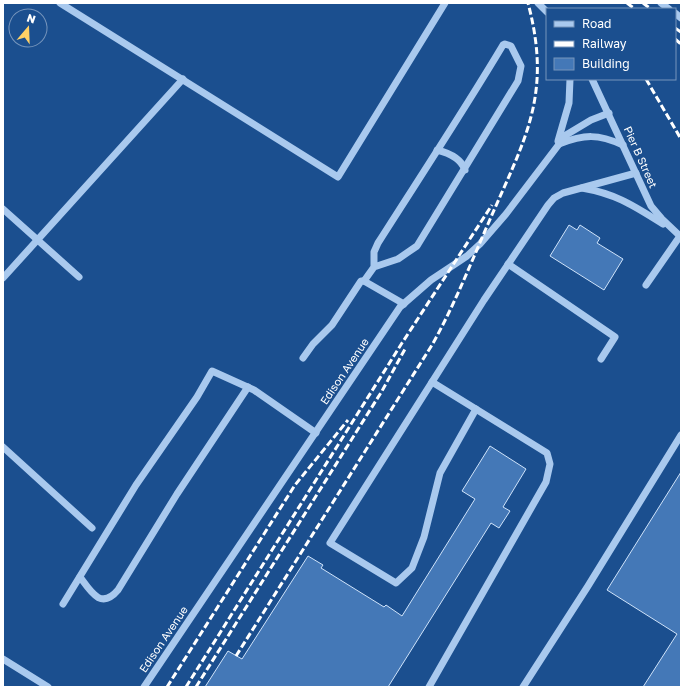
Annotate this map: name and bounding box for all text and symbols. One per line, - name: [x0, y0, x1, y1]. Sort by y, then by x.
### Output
- north arrow: [8, 8, 48, 48]
- legend: [546, 8, 676, 80]
- text: N: [25, 11, 37, 26]
- text: Road: [582, 16, 611, 31]
- text: Railway: [582, 36, 627, 51]
- text: Building: [582, 56, 630, 71]
- street label: Pier B Street: [622, 124, 660, 190]
- street label: Edison Avenue: [317, 335, 371, 407]
- street label: Edison Avenue: [136, 603, 190, 675]

